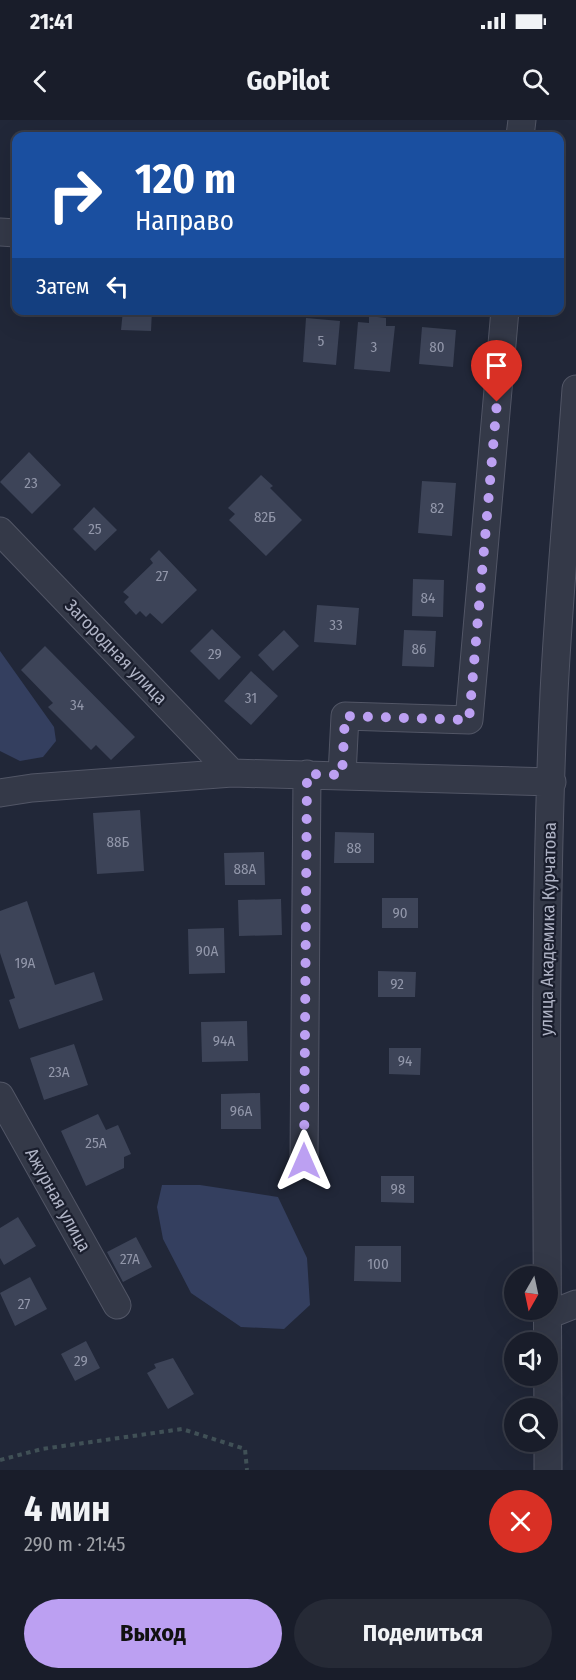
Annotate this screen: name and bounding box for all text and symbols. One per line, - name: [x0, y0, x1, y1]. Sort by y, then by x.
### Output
- text: 21:41: [30, 8, 73, 35]
- icon: back: [24, 65, 57, 98]
- text: GoPilot: [246, 65, 330, 97]
- icon: search: [519, 65, 552, 98]
- text: 120 m: [135, 154, 236, 204]
- icon: right: [36, 156, 114, 234]
- text: Направо: [135, 205, 234, 237]
- icon: left: [101, 270, 134, 303]
- text: Затем: [36, 273, 89, 300]
- house number: 5: [318, 332, 325, 350]
- house number: 3: [371, 338, 378, 356]
- house number: 80: [429, 338, 445, 356]
- pin: [471, 340, 522, 402]
- icon: arrive: [480, 349, 513, 382]
- house number: 23: [24, 474, 38, 492]
- house number: 82: [430, 499, 444, 517]
- house number: 82Б: [254, 508, 276, 526]
- house number: 25: [88, 520, 102, 538]
- house number: 27: [156, 567, 168, 585]
- house number: 84: [421, 589, 435, 607]
- street label: Загородная улица: [60, 595, 172, 709]
- house number: 33: [329, 616, 343, 634]
- house number: 86: [412, 640, 426, 658]
- house number: 29: [208, 645, 222, 663]
- house number: 31: [245, 689, 257, 707]
- house number: 34: [70, 696, 84, 714]
- street label: улица Академика Курчатова: [535, 822, 561, 1036]
- house number: 88Б: [107, 833, 130, 851]
- house number: 88: [346, 839, 362, 857]
- house number: 88А: [234, 860, 257, 878]
- house number: 90: [392, 904, 408, 922]
- house number: 90А: [196, 942, 219, 960]
- house number: 19А: [15, 954, 36, 972]
- house number: 92: [390, 975, 404, 993]
- house number: 94А: [213, 1032, 235, 1050]
- house number: 94: [398, 1052, 412, 1070]
- house number: 23А: [48, 1063, 70, 1081]
- house number: 96А: [230, 1102, 252, 1120]
- position arrow: [272, 1129, 336, 1193]
- house number: 25А: [85, 1134, 107, 1152]
- street label: Ажурная улица: [20, 1144, 96, 1256]
- house number: 98: [391, 1180, 405, 1198]
- house number: 27А: [120, 1250, 140, 1268]
- house number: 100: [367, 1255, 389, 1273]
- north arrow: [504, 1266, 558, 1320]
- map controls: [504, 1266, 558, 1452]
- house number: 27: [18, 1295, 30, 1313]
- button: sound: [504, 1332, 558, 1386]
- house number: 29: [74, 1352, 88, 1370]
- button: search: [504, 1398, 558, 1452]
- text: 4 мин: [24, 1487, 110, 1531]
- button: close: [489, 1490, 552, 1553]
- text: 290 m · 21:45: [24, 1532, 126, 1556]
- button: Выход: [24, 1599, 282, 1668]
- button: Поделиться: [294, 1599, 552, 1668]

